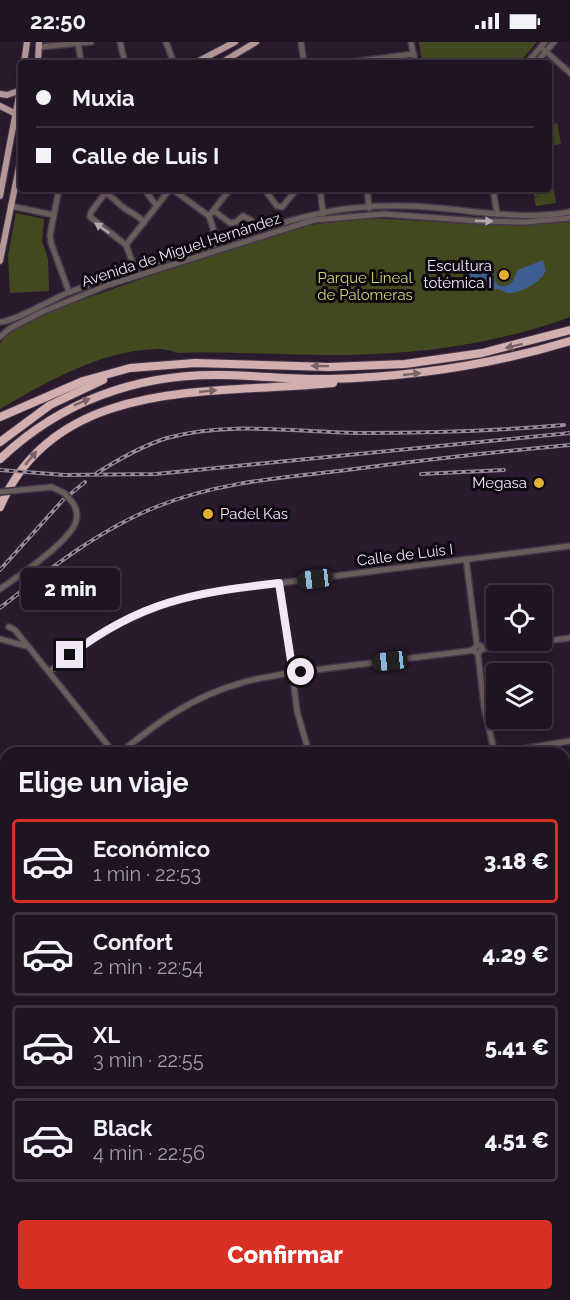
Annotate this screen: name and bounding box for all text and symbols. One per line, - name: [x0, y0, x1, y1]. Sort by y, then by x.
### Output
- text: 22:50: [30, 8, 86, 34]
- text: Muxia: [72, 85, 135, 111]
- text: Calle de Luis I: [72, 143, 219, 169]
- street label: Avenida de Miguel Hernández: [79, 209, 283, 291]
- one-way arrow: [474, 216, 493, 226]
- one-way arrow: [95, 222, 111, 234]
- place label: Escultura totémica I: [424, 257, 492, 292]
- marker: Escultura totémica I: [497, 268, 511, 282]
- park label: Parque Lineal de Palomeras: [317, 269, 413, 304]
- one-way arrow: [504, 341, 523, 351]
- one-way arrow: [311, 362, 330, 371]
- one-way arrow: [403, 369, 422, 379]
- one-way arrow: [199, 386, 218, 396]
- one-way arrow: [73, 397, 91, 407]
- one-way arrow: [24, 450, 37, 466]
- place label: Megasa: [472, 474, 527, 492]
- marker: Megasa: [532, 476, 546, 490]
- place label: Padel Kas: [220, 505, 288, 523]
- marker: Padel Kas: [201, 507, 215, 521]
- street label: Calle de Luis I: [356, 540, 454, 570]
- callout: 2 min: [20, 568, 119, 610]
- car: [296, 568, 334, 590]
- text: 2 min: [44, 577, 97, 601]
- map controls: [486, 585, 552, 729]
- button: locate: [486, 585, 552, 651]
- route end: [56, 641, 83, 668]
- car: [371, 650, 409, 672]
- route start: [287, 658, 314, 685]
- button: layers: [486, 663, 552, 729]
- text: Elige un viaje: [18, 767, 189, 798]
- icon: car: [21, 834, 75, 888]
- text: Económico: [93, 836, 210, 862]
- text: 3.18 €: [484, 848, 549, 874]
- text: 1 min · 22:53: [93, 862, 201, 886]
- icon: car: [21, 927, 75, 981]
- text: Confort: [93, 929, 173, 955]
- text: 4.29 €: [483, 941, 549, 967]
- text: 2 min · 22:54: [93, 955, 203, 979]
- icon: car: [21, 1020, 75, 1074]
- text: XL: [93, 1022, 120, 1048]
- text: 5.41 €: [485, 1034, 549, 1060]
- text: 3 min · 22:55: [93, 1048, 204, 1072]
- icon: car: [21, 1113, 75, 1167]
- text: Black: [93, 1115, 152, 1141]
- text: 4.51 €: [485, 1127, 549, 1153]
- text: 4 min · 22:56: [93, 1141, 205, 1165]
- button: Confirmar: [18, 1220, 552, 1289]

